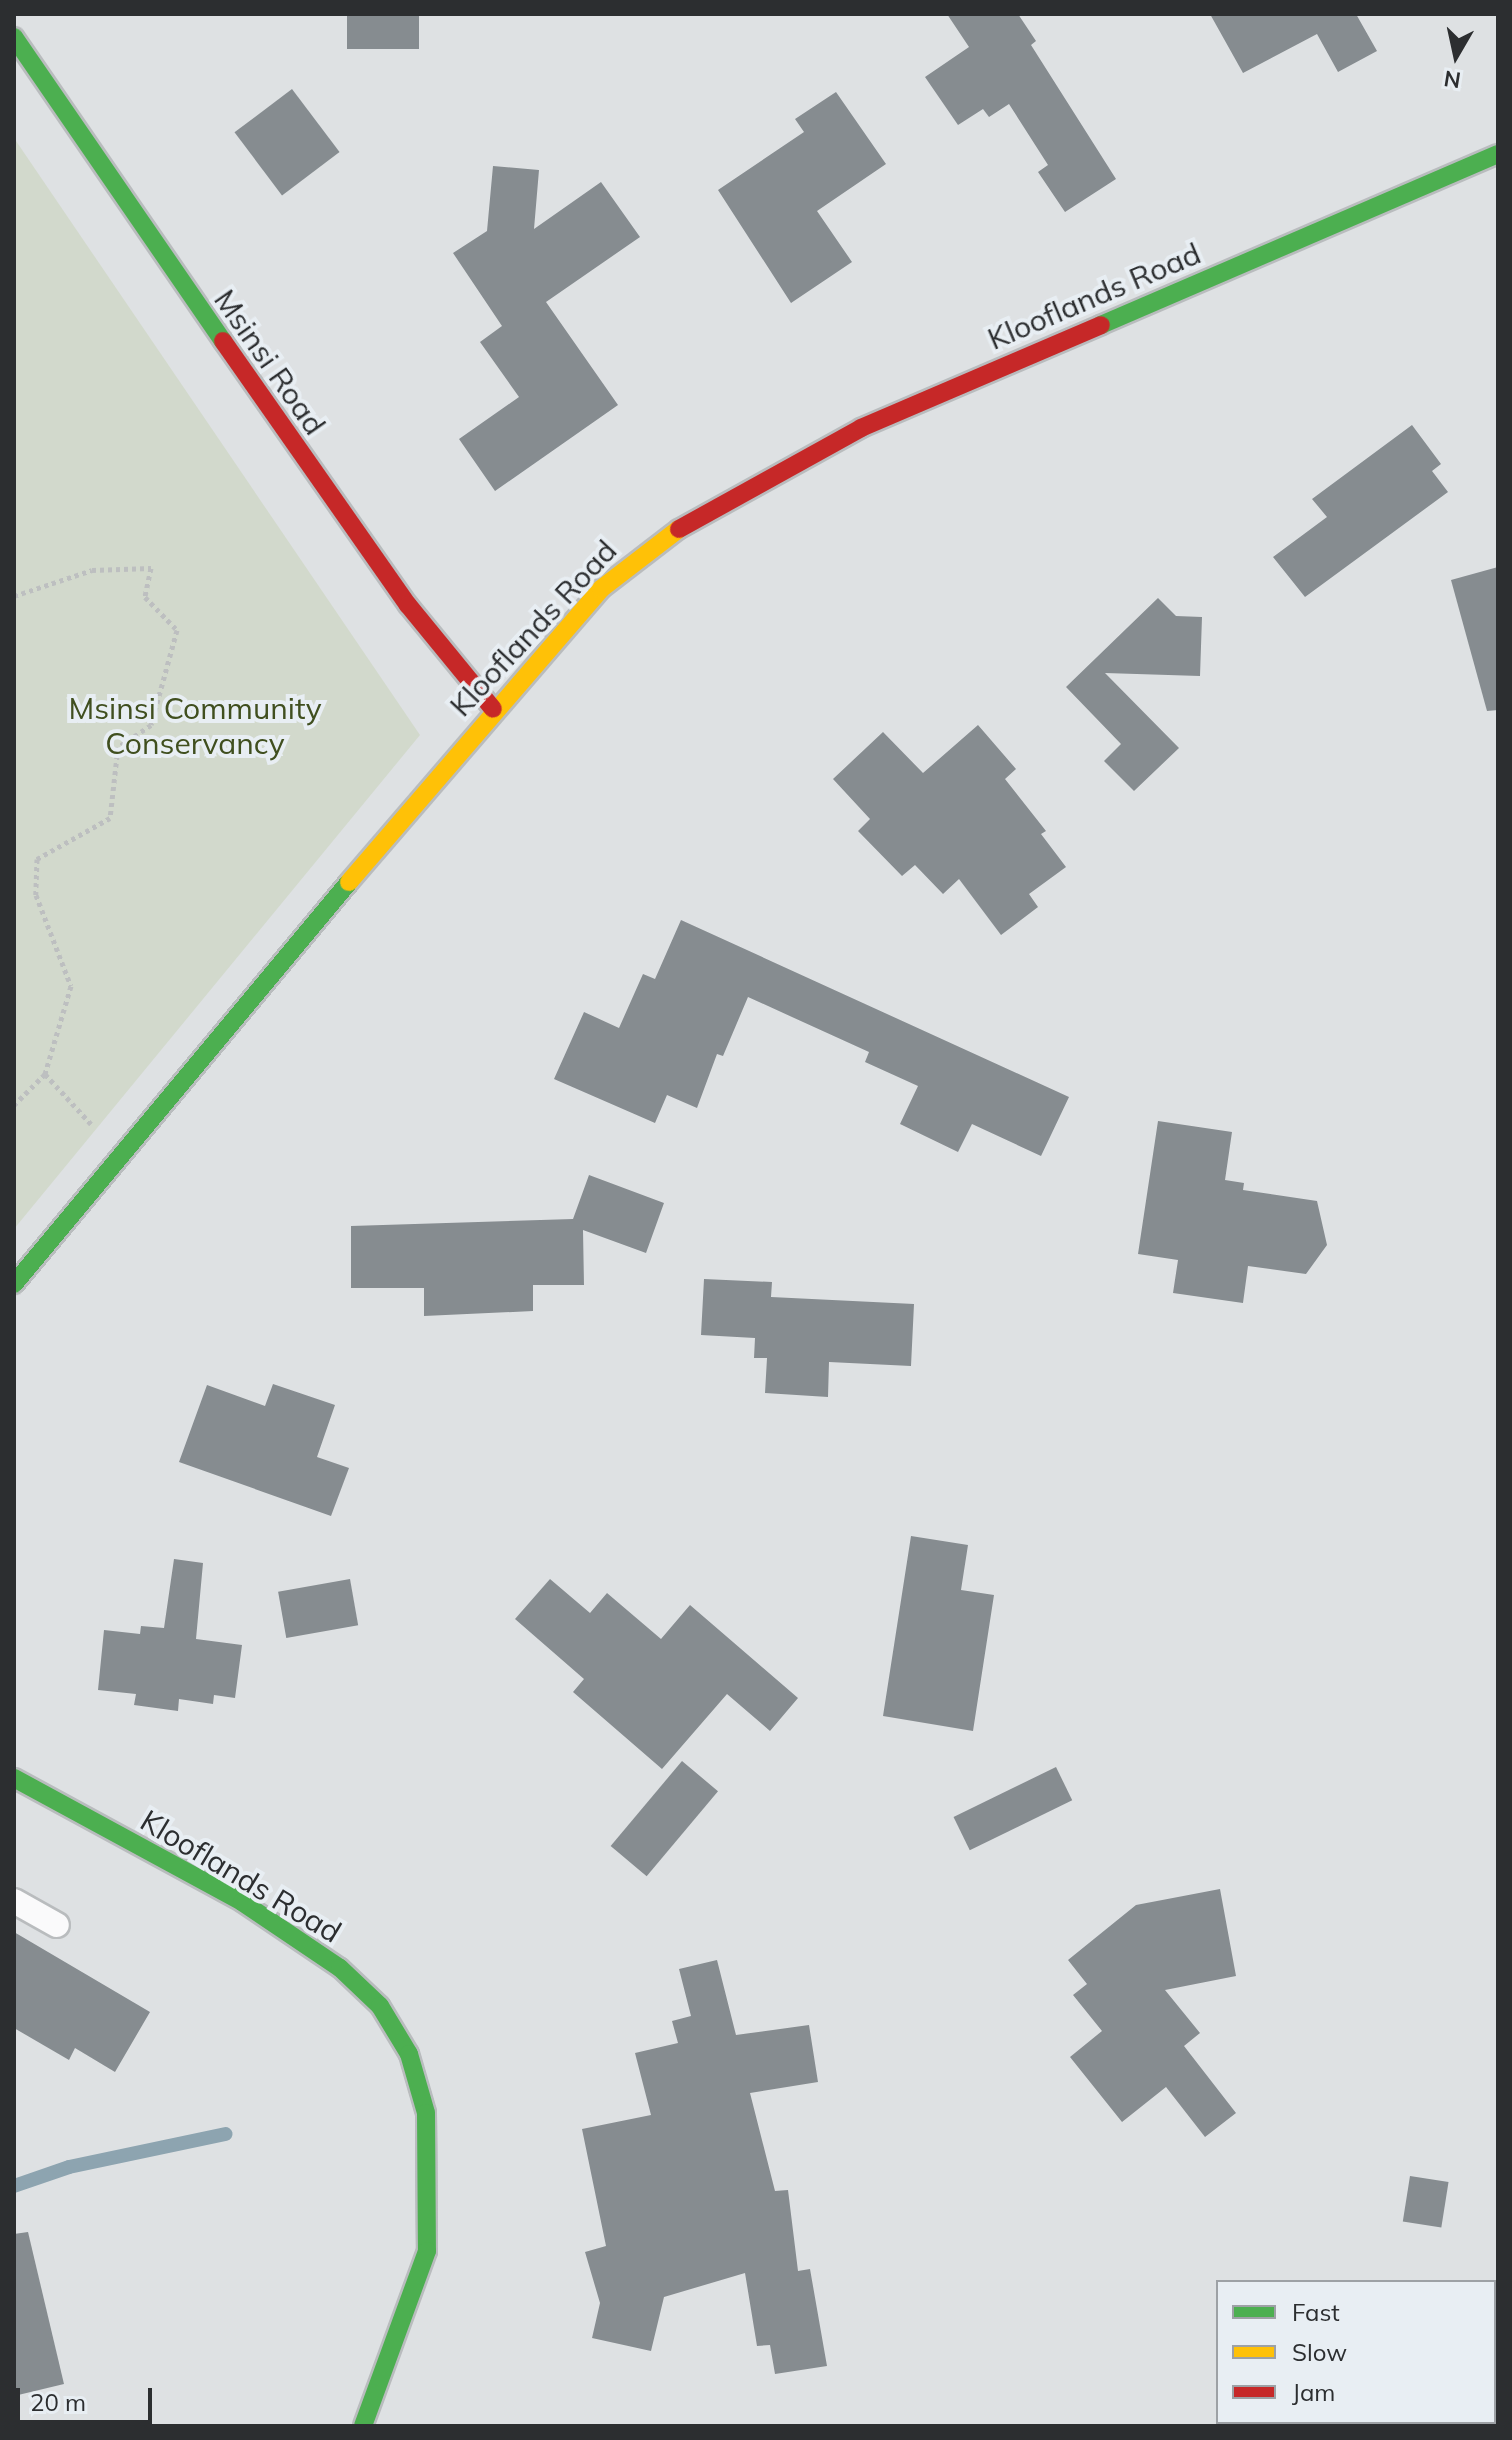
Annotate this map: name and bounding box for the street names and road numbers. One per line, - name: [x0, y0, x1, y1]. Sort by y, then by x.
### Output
- street label: Klooflands Road: [982, 235, 1206, 357]
- street label: Msinsi Road: [207, 283, 333, 441]
- street label: Klooflands Road: [442, 533, 624, 723]
- street label: Klooflands Road: [134, 1802, 348, 1950]

